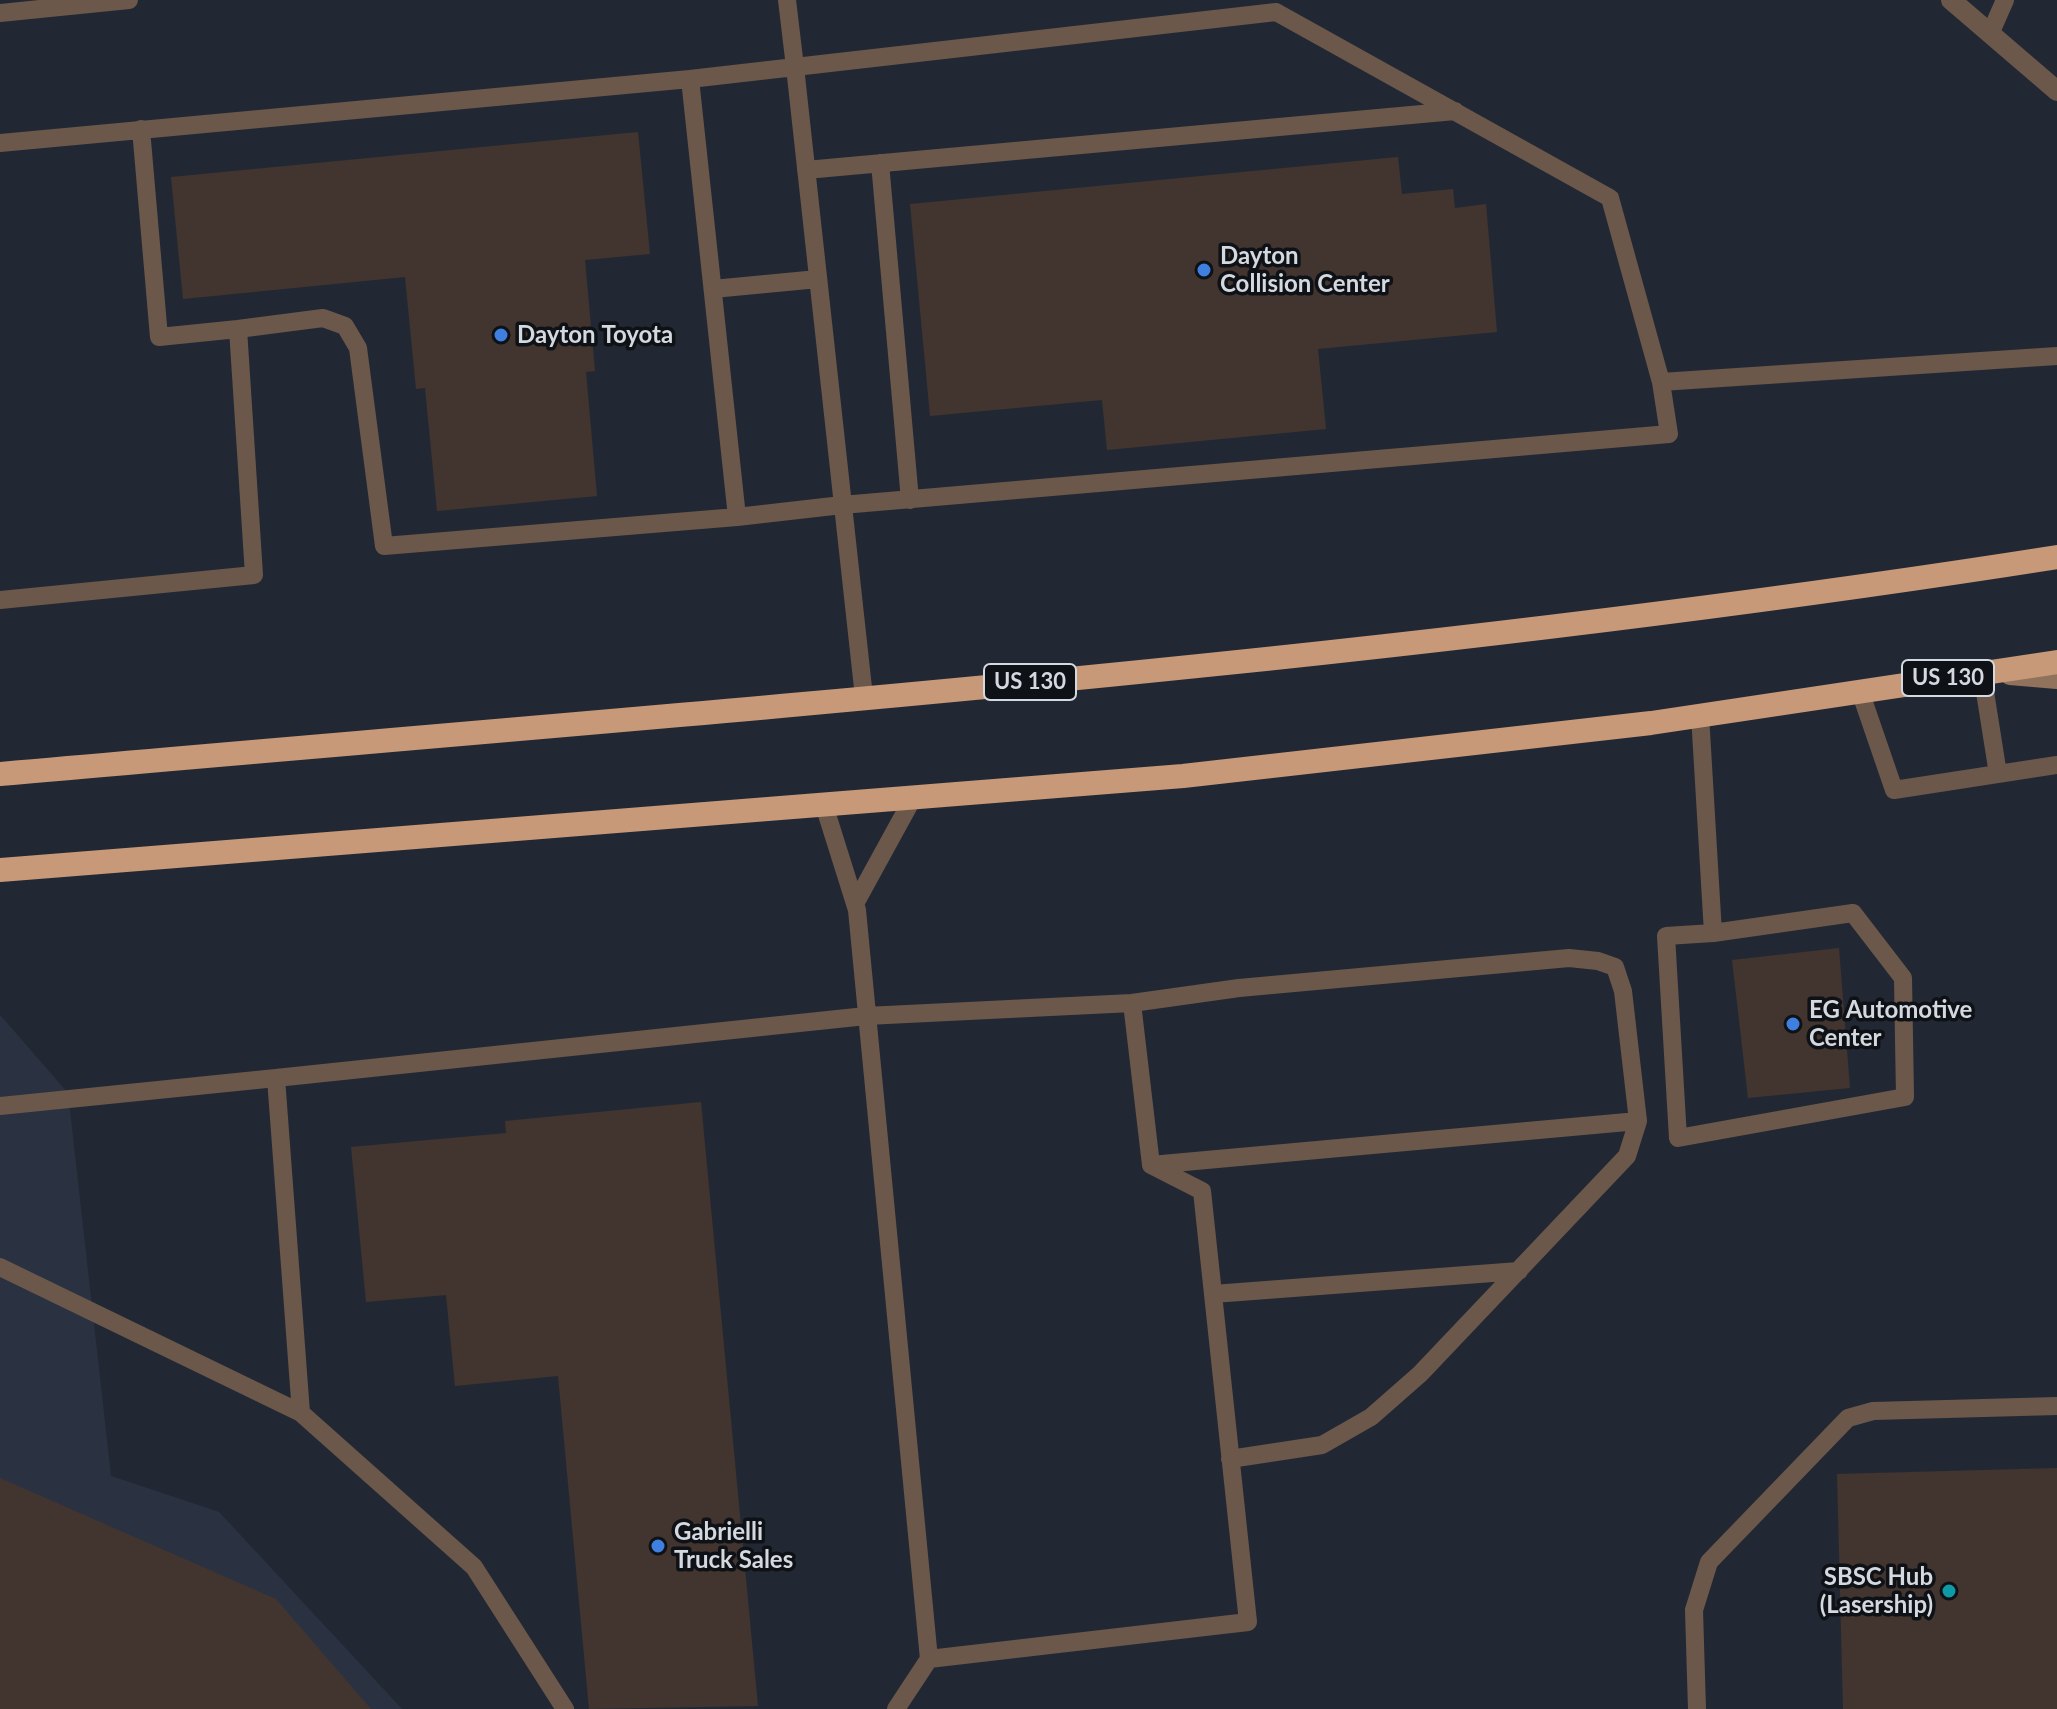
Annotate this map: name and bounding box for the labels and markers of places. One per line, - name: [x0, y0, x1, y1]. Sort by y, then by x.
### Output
- place label: Dayton Collision Center: [1220, 242, 1390, 298]
- marker: Dayton Collision Center: [1195, 261, 1213, 279]
- place label: Dayton Toyota: [517, 321, 673, 349]
- marker: Dayton Toyota: [492, 326, 510, 344]
- place label: EG Automotive Center: [1809, 996, 1972, 1052]
- marker: EG Automotive Center: [1784, 1015, 1802, 1033]
- place label: Gabrielli Truck Sales: [674, 1518, 793, 1574]
- marker: Gabrielli Truck Sales: [649, 1537, 667, 1555]
- place label: SBSC Hub (Lasership): [1820, 1563, 1933, 1619]
- marker: SBSC Hub (Lasership): [1940, 1582, 1958, 1600]

